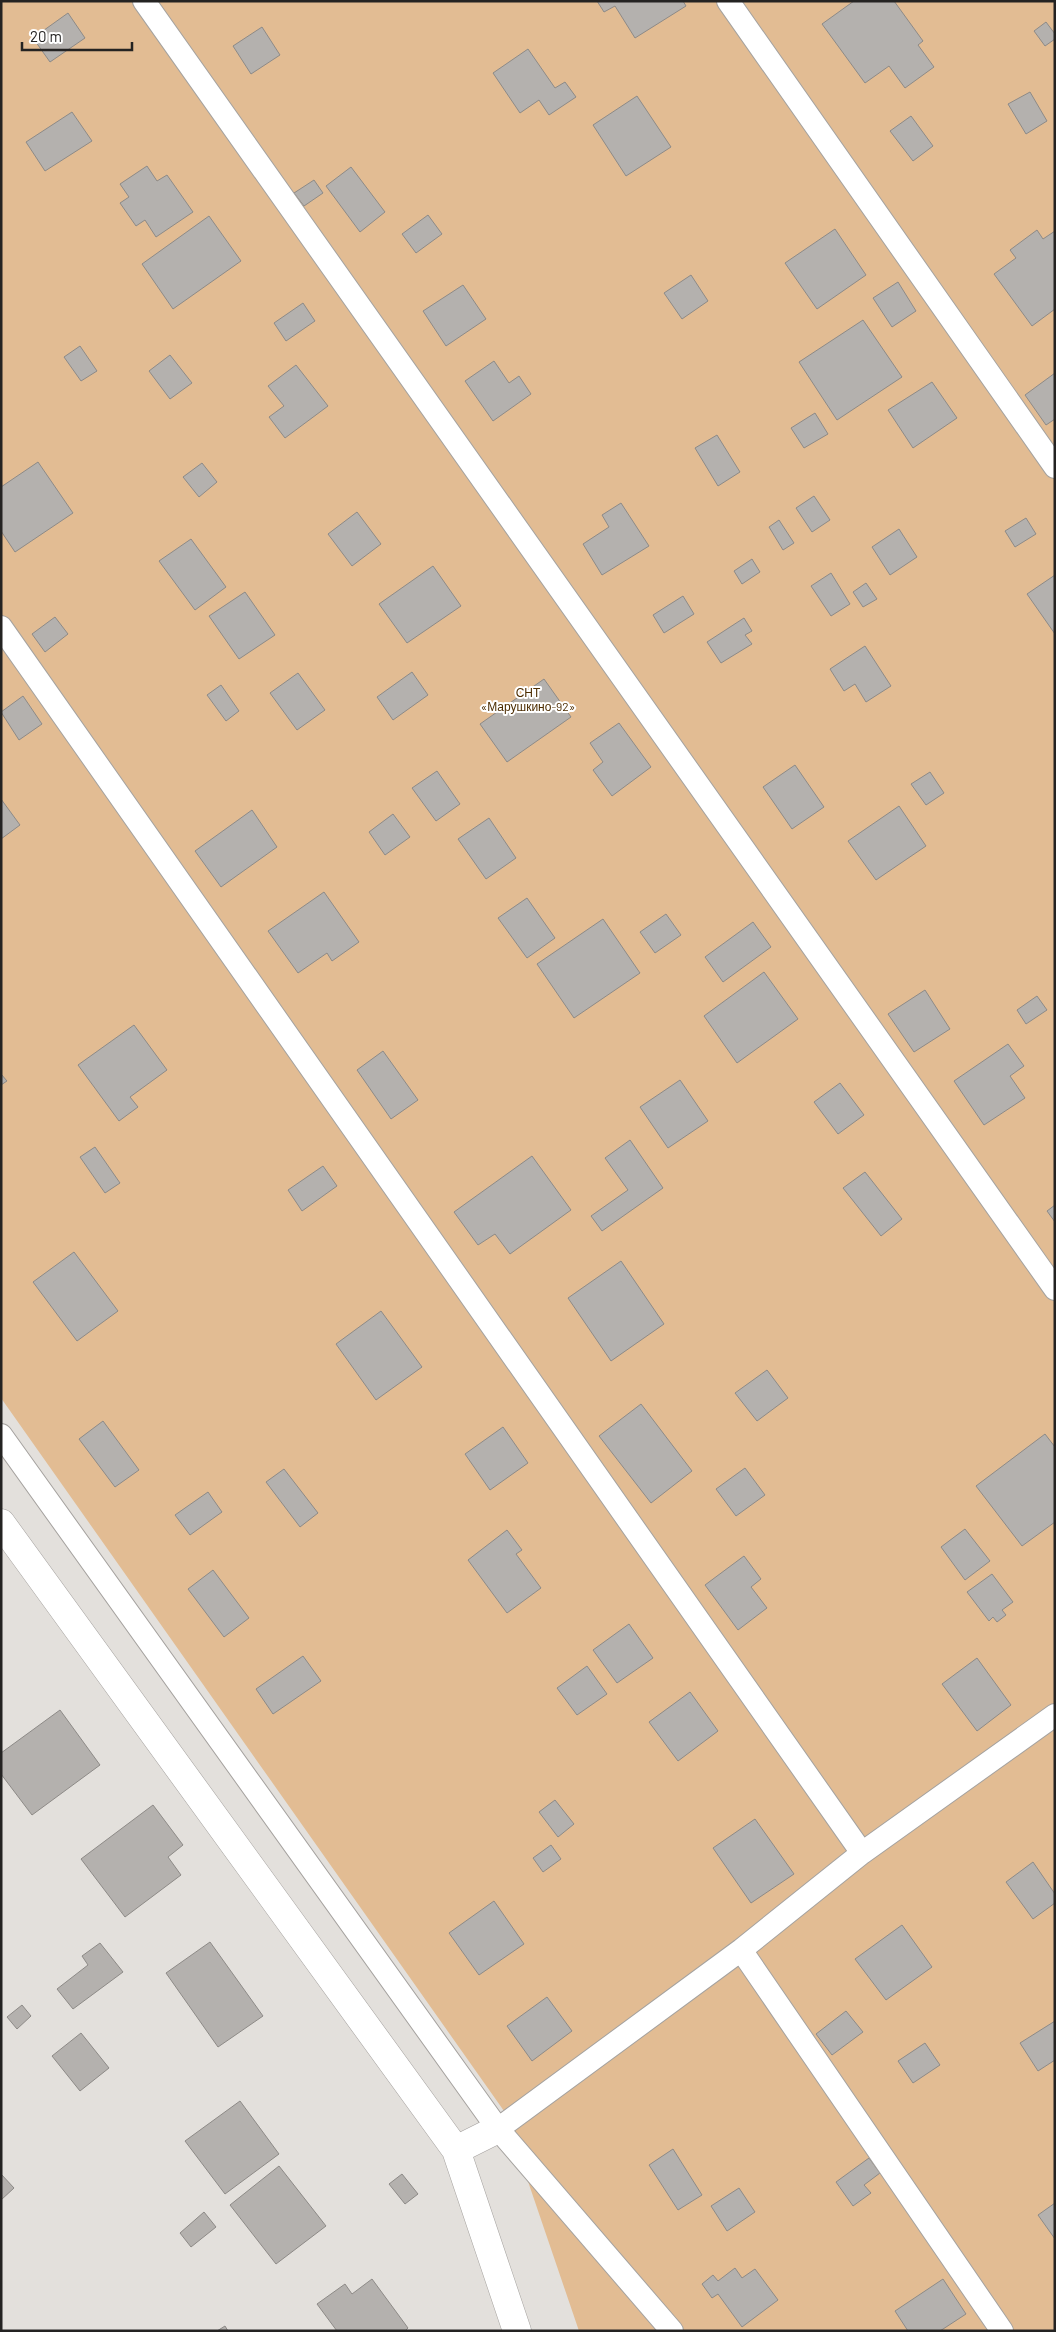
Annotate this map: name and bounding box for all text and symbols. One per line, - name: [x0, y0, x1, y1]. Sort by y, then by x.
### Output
- scale bar: [22, 20, 132, 52]
- text: 20 m: [30, 27, 62, 45]
- park label: СНТ «Марушкино-92»: [481, 685, 575, 714]

